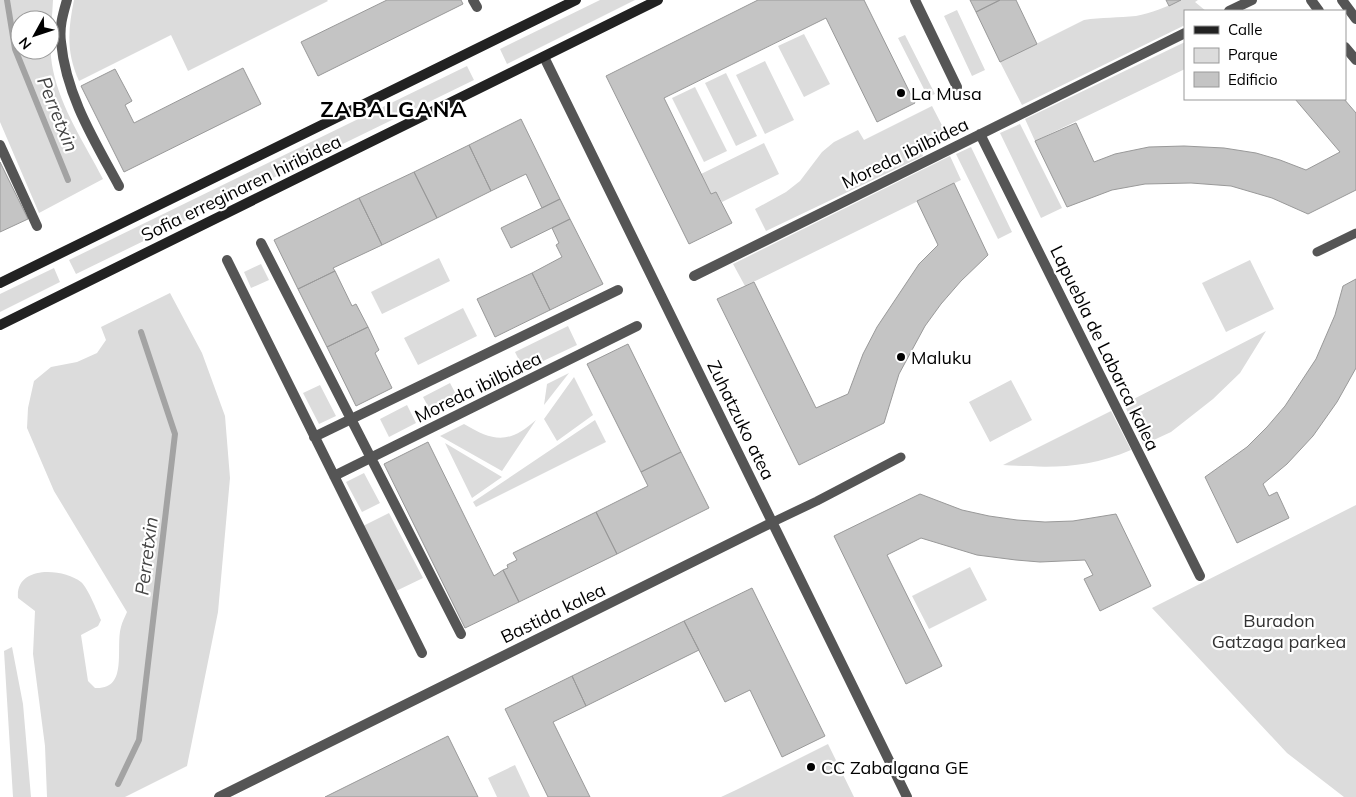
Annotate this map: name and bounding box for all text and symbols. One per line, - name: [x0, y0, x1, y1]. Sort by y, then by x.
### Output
- north arrow: [10, 10, 60, 60]
- legend: [1184, 10, 1346, 100]
- text: Calle: [1228, 20, 1262, 39]
- text: N: [15, 34, 35, 53]
- text: Parque: [1228, 45, 1278, 64]
- text: Edificio: [1228, 70, 1278, 89]
- water label: Perretxin: [32, 73, 84, 155]
- place label: La Musa: [911, 82, 982, 105]
- marker: La Musa: [895, 87, 907, 99]
- district label: ZABALGANA: [320, 95, 468, 123]
- street label: Moreda ibilbidea: [838, 112, 972, 194]
- street label: Sofia erreginaren hiribidea: [137, 129, 345, 247]
- street label: Lapuebla de Labarca kalea: [1045, 242, 1165, 454]
- street label: Moreda ibilbidea: [411, 346, 545, 428]
- place label: Maluku: [911, 346, 972, 369]
- marker: Maluku: [895, 351, 907, 363]
- street label: Zuhatzuko atea: [702, 357, 780, 483]
- water label: Perretxin: [129, 515, 163, 597]
- street label: Bastida kalea: [497, 578, 609, 648]
- park label: Buradon Gatzaga parkea: [1212, 609, 1346, 653]
- place label: CC Zabalgana GE: [821, 756, 969, 779]
- marker: CC Zabalgana GE: [805, 761, 817, 773]

